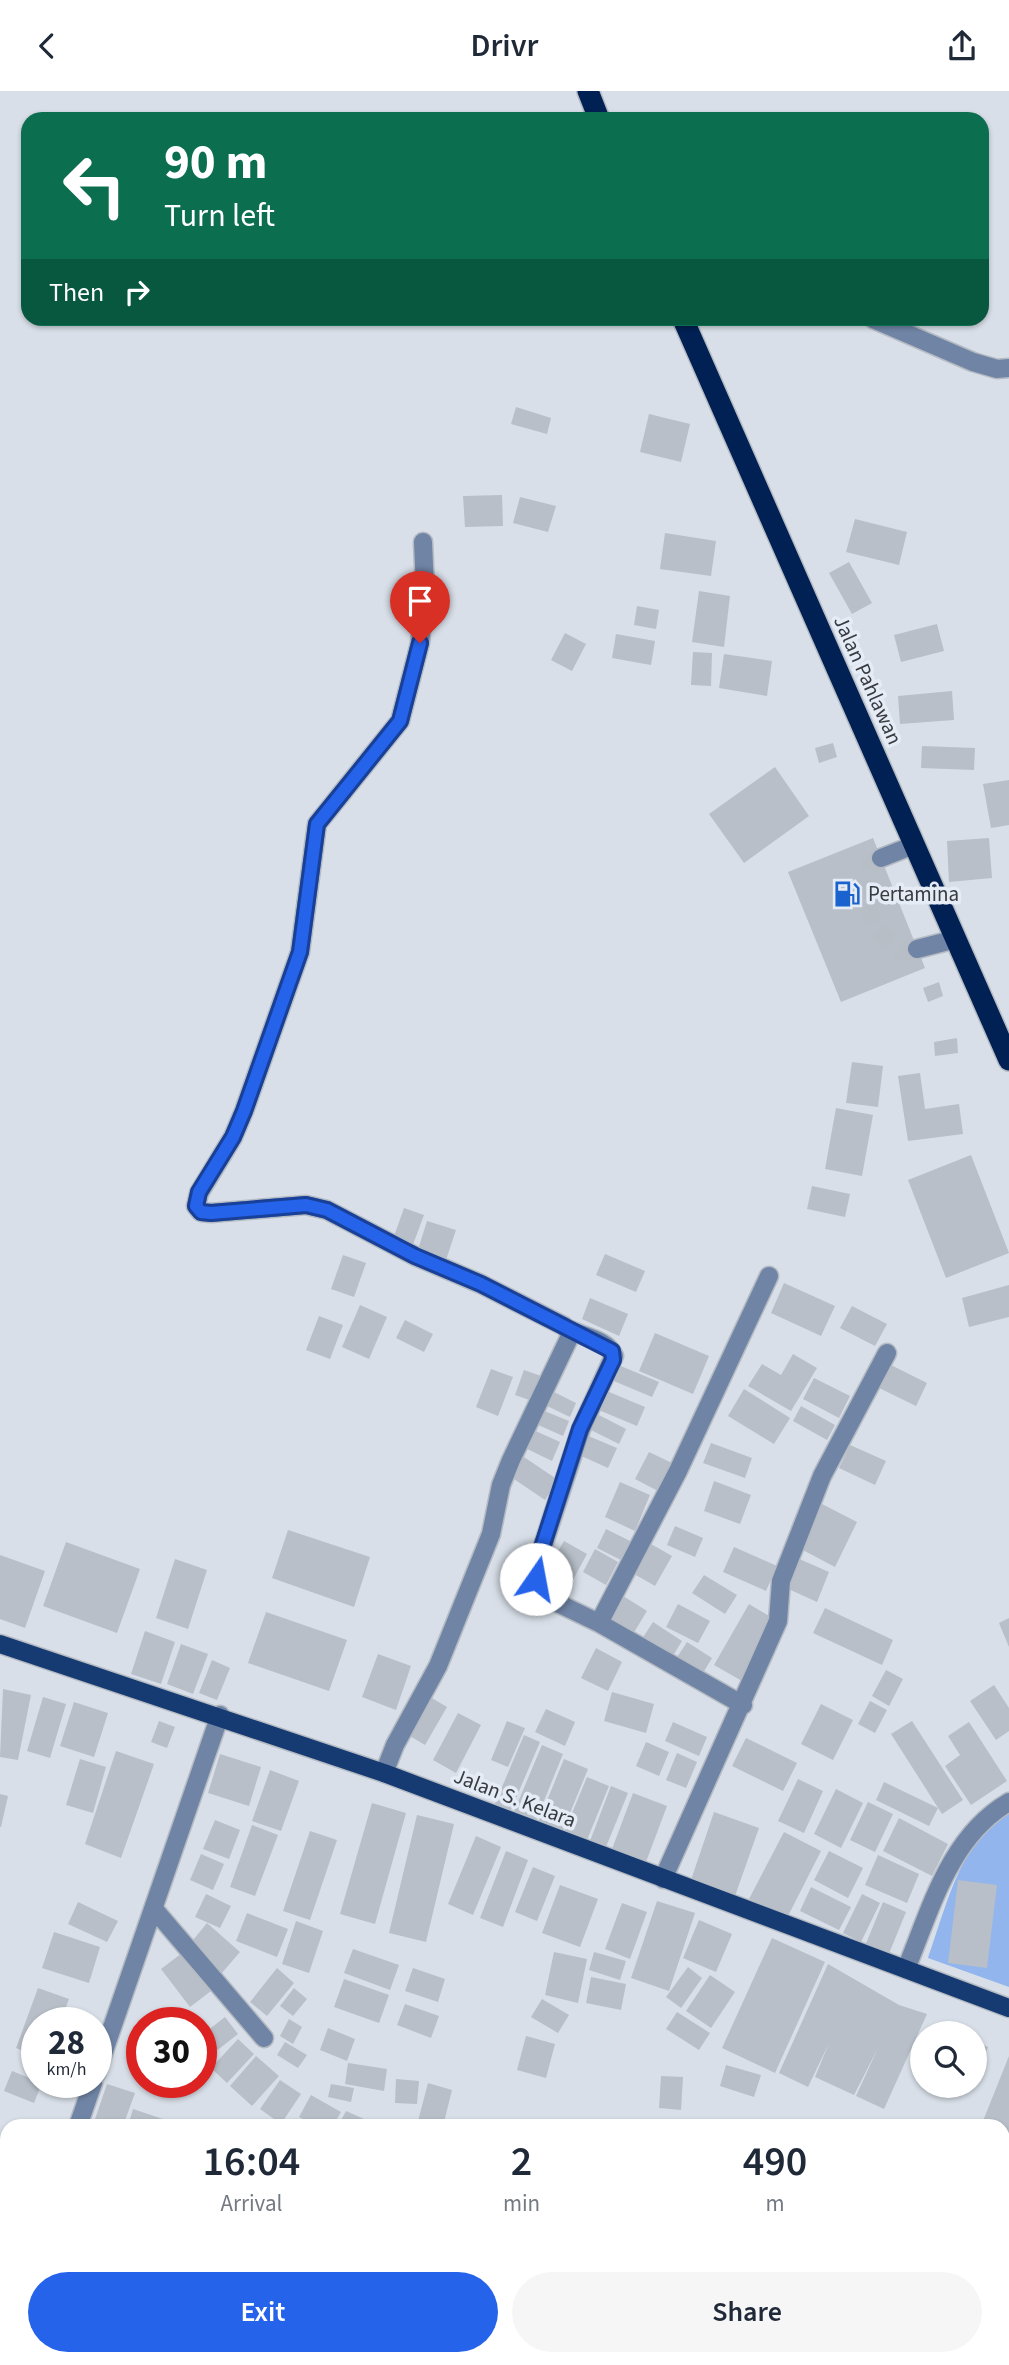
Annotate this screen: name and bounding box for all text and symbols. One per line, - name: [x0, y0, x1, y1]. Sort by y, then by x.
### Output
- text: Drivr: [470, 23, 539, 69]
- icon: back: [28, 27, 66, 65]
- icon: share: [943, 27, 981, 65]
- text: 90 m: [164, 128, 268, 198]
- icon: left: [49, 140, 140, 231]
- text: Turn left: [164, 193, 275, 239]
- icon: right: [118, 273, 156, 311]
- text: Then: [49, 274, 104, 311]
- pin: [390, 571, 450, 643]
- icon: arrive: [401, 582, 439, 620]
- street label: Jalan Pahlawan: [826, 611, 910, 749]
- fuel station icon: Pertamina: [832, 879, 862, 909]
- place label: Pertamina: [868, 879, 959, 909]
- position arrow: [499, 1542, 573, 1616]
- street label: Jalan S. Kelara: [450, 1761, 580, 1835]
- speed limit sign: 30: [126, 2007, 217, 2098]
- text: 28: [48, 2018, 85, 2068]
- map controls: [910, 2021, 987, 2098]
- button: search: [910, 2021, 987, 2098]
- text: km/h: [47, 2057, 86, 2082]
- text: 16:04: [203, 2132, 300, 2192]
- text: 2: [511, 2132, 532, 2192]
- text: 490: [743, 2132, 807, 2192]
- text: Arrival: [221, 2187, 282, 2220]
- text: min: [503, 2187, 540, 2220]
- text: m: [766, 2187, 785, 2220]
- button: Exit: [28, 2272, 498, 2352]
- button: Share: [512, 2272, 982, 2352]

